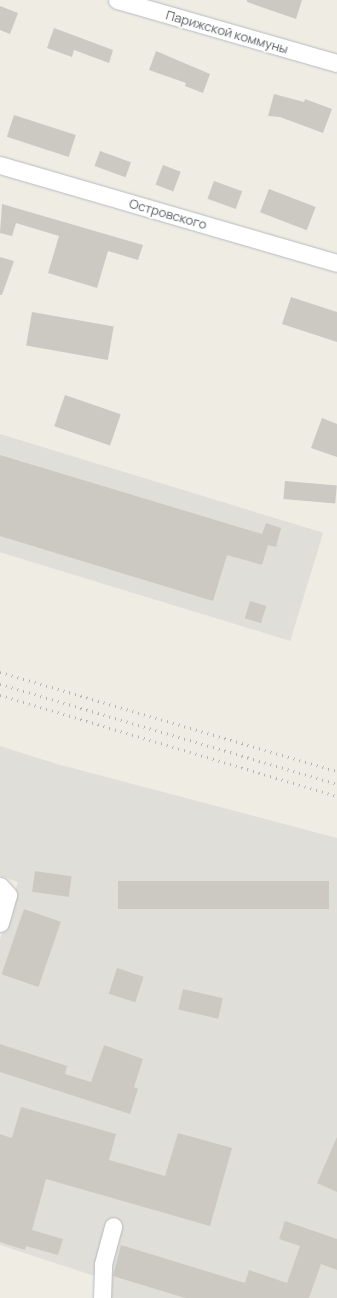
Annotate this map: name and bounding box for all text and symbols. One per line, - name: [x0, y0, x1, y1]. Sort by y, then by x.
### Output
- street label: Парижской коммуны: [164, 7, 290, 57]
- street label: Островского: [127, 195, 209, 233]

